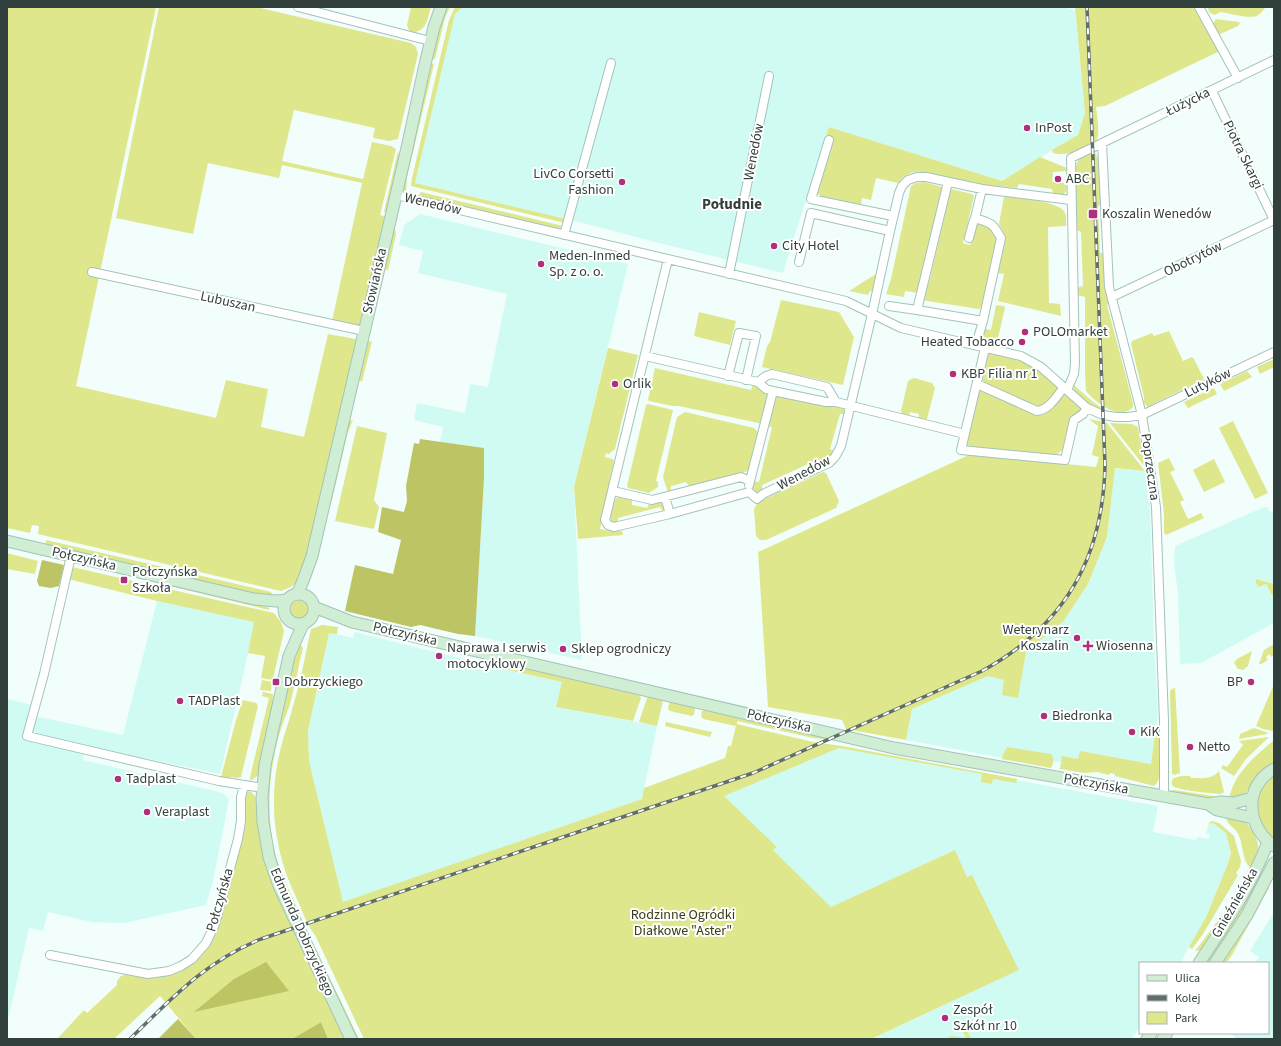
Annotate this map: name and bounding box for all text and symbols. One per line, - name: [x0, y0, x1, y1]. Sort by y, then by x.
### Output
- street label: Łużycka: [1162, 83, 1214, 122]
- street label: Piotra Skargi: [1218, 117, 1268, 193]
- place label: InPost: [1035, 118, 1072, 138]
- street label: Wenedów: [739, 122, 769, 182]
- marker: InPost: [1022, 123, 1032, 133]
- place label: LivCo Corsetti Fashion: [533, 164, 614, 200]
- place label: ABC: [1066, 169, 1090, 189]
- marker: ABC: [1053, 174, 1063, 184]
- marker: LivCo Corsetti Fashion: [617, 177, 627, 187]
- street label: Wenedów: [403, 188, 463, 220]
- district label: Południe: [702, 194, 762, 215]
- place label: Koszalin Wenedów: [1102, 204, 1212, 224]
- marker: Koszalin Wenedów: [1087, 208, 1099, 220]
- place label: City Hotel: [782, 236, 839, 256]
- street label: Obotrytów: [1160, 236, 1226, 282]
- marker: City Hotel: [769, 241, 779, 251]
- street label: Słowiańska: [358, 246, 392, 316]
- place label: Meden-Inmed Sp. z o. o.: [549, 246, 631, 282]
- marker: Meden-Inmed Sp. z o. o.: [536, 259, 546, 269]
- street label: Lubuszan: [199, 286, 257, 318]
- place label: POLOmarket: [1033, 322, 1108, 342]
- marker: POLOmarket: [1020, 327, 1030, 337]
- place label: Heated Tobacco: [921, 332, 1014, 352]
- marker: Heated Tobacco: [1017, 337, 1027, 347]
- street label: Lutyków: [1181, 363, 1235, 403]
- place label: KBP Filia nr 1: [961, 364, 1038, 384]
- marker: KBP Filia nr 1: [948, 369, 958, 379]
- place label: Orlik: [623, 374, 651, 394]
- marker: Orlik: [610, 379, 620, 389]
- street label: Poprzeczna: [1135, 432, 1165, 502]
- street label: Wenedów: [774, 451, 834, 495]
- street label: Połczyńska: [50, 542, 118, 576]
- place label: Połczyńska Szkoła: [132, 562, 198, 598]
- marker: Połczyńska Szkoła: [119, 575, 129, 585]
- street label: Połczyńska: [371, 617, 439, 651]
- place label: Weterynarz Koszalin: [1002, 620, 1069, 656]
- marker: Weterynarz Koszalin: [1072, 633, 1082, 643]
- place label: Wiosenna: [1096, 636, 1153, 656]
- place label: Naprawa I serwis motocyklowy: [447, 638, 546, 674]
- place label: Sklep ogrodniczy: [571, 639, 672, 659]
- marker: Wiosenna: [1083, 641, 1093, 651]
- marker: Sklep ogrodniczy: [558, 644, 568, 654]
- marker: Naprawa I serwis motocyklowy: [434, 651, 444, 661]
- place label: Dobrzyckiego: [284, 672, 363, 692]
- place label: BP: [1227, 672, 1243, 692]
- marker: Dobrzyckiego: [271, 677, 281, 687]
- marker: BP: [1246, 677, 1256, 687]
- place label: TADPlast: [188, 691, 240, 711]
- marker: TADPlast: [175, 696, 185, 706]
- street label: Połczyńska: [745, 704, 813, 738]
- place label: Biedronka: [1052, 706, 1112, 726]
- marker: Biedronka: [1039, 711, 1049, 721]
- place label: KiK: [1140, 722, 1161, 742]
- marker: KiK: [1127, 727, 1137, 737]
- place label: Netto: [1198, 737, 1230, 757]
- marker: Netto: [1185, 742, 1195, 752]
- street label: Połczyńska: [1062, 768, 1130, 800]
- place label: Tadplast: [126, 769, 176, 789]
- marker: Tadplast: [113, 774, 123, 784]
- place label: Veraplast: [155, 802, 210, 822]
- marker: Veraplast: [142, 807, 152, 817]
- street label: Gnieźnieńska: [1207, 864, 1263, 942]
- street label: Edmunda Dobrzyckiego: [265, 865, 339, 999]
- street label: Połczyńska: [201, 866, 239, 934]
- park label: Rodzinne Ogródki Diałkowe "Aster": [631, 905, 735, 941]
- legend: [1139, 962, 1269, 1034]
- text: Ulica: [1175, 970, 1200, 987]
- text: Kolej: [1175, 990, 1200, 1007]
- place label: Zespół Szkół nr 10: [953, 1000, 1017, 1036]
- text: Park: [1175, 1010, 1197, 1027]
- marker: Zespół Szkół nr 10: [940, 1013, 950, 1023]

